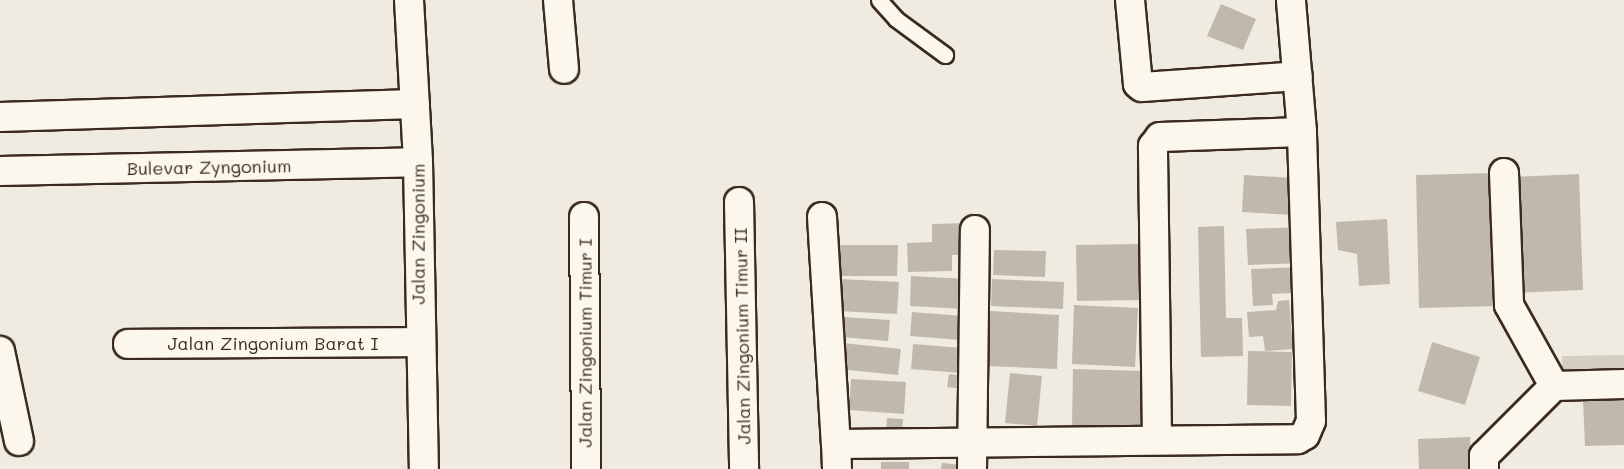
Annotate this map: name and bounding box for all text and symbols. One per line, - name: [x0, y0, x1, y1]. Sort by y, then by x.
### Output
- street label: Bulevar Zyngonium: [127, 155, 291, 179]
- street label: Jalan Zingonium: [407, 164, 429, 304]
- street label: Jalan Zingonium Timur II: [729, 227, 755, 445]
- street label: Jalan Zingonium Timur I: [574, 238, 596, 448]
- street label: Jalan Zingonium Barat I: [168, 332, 378, 354]

